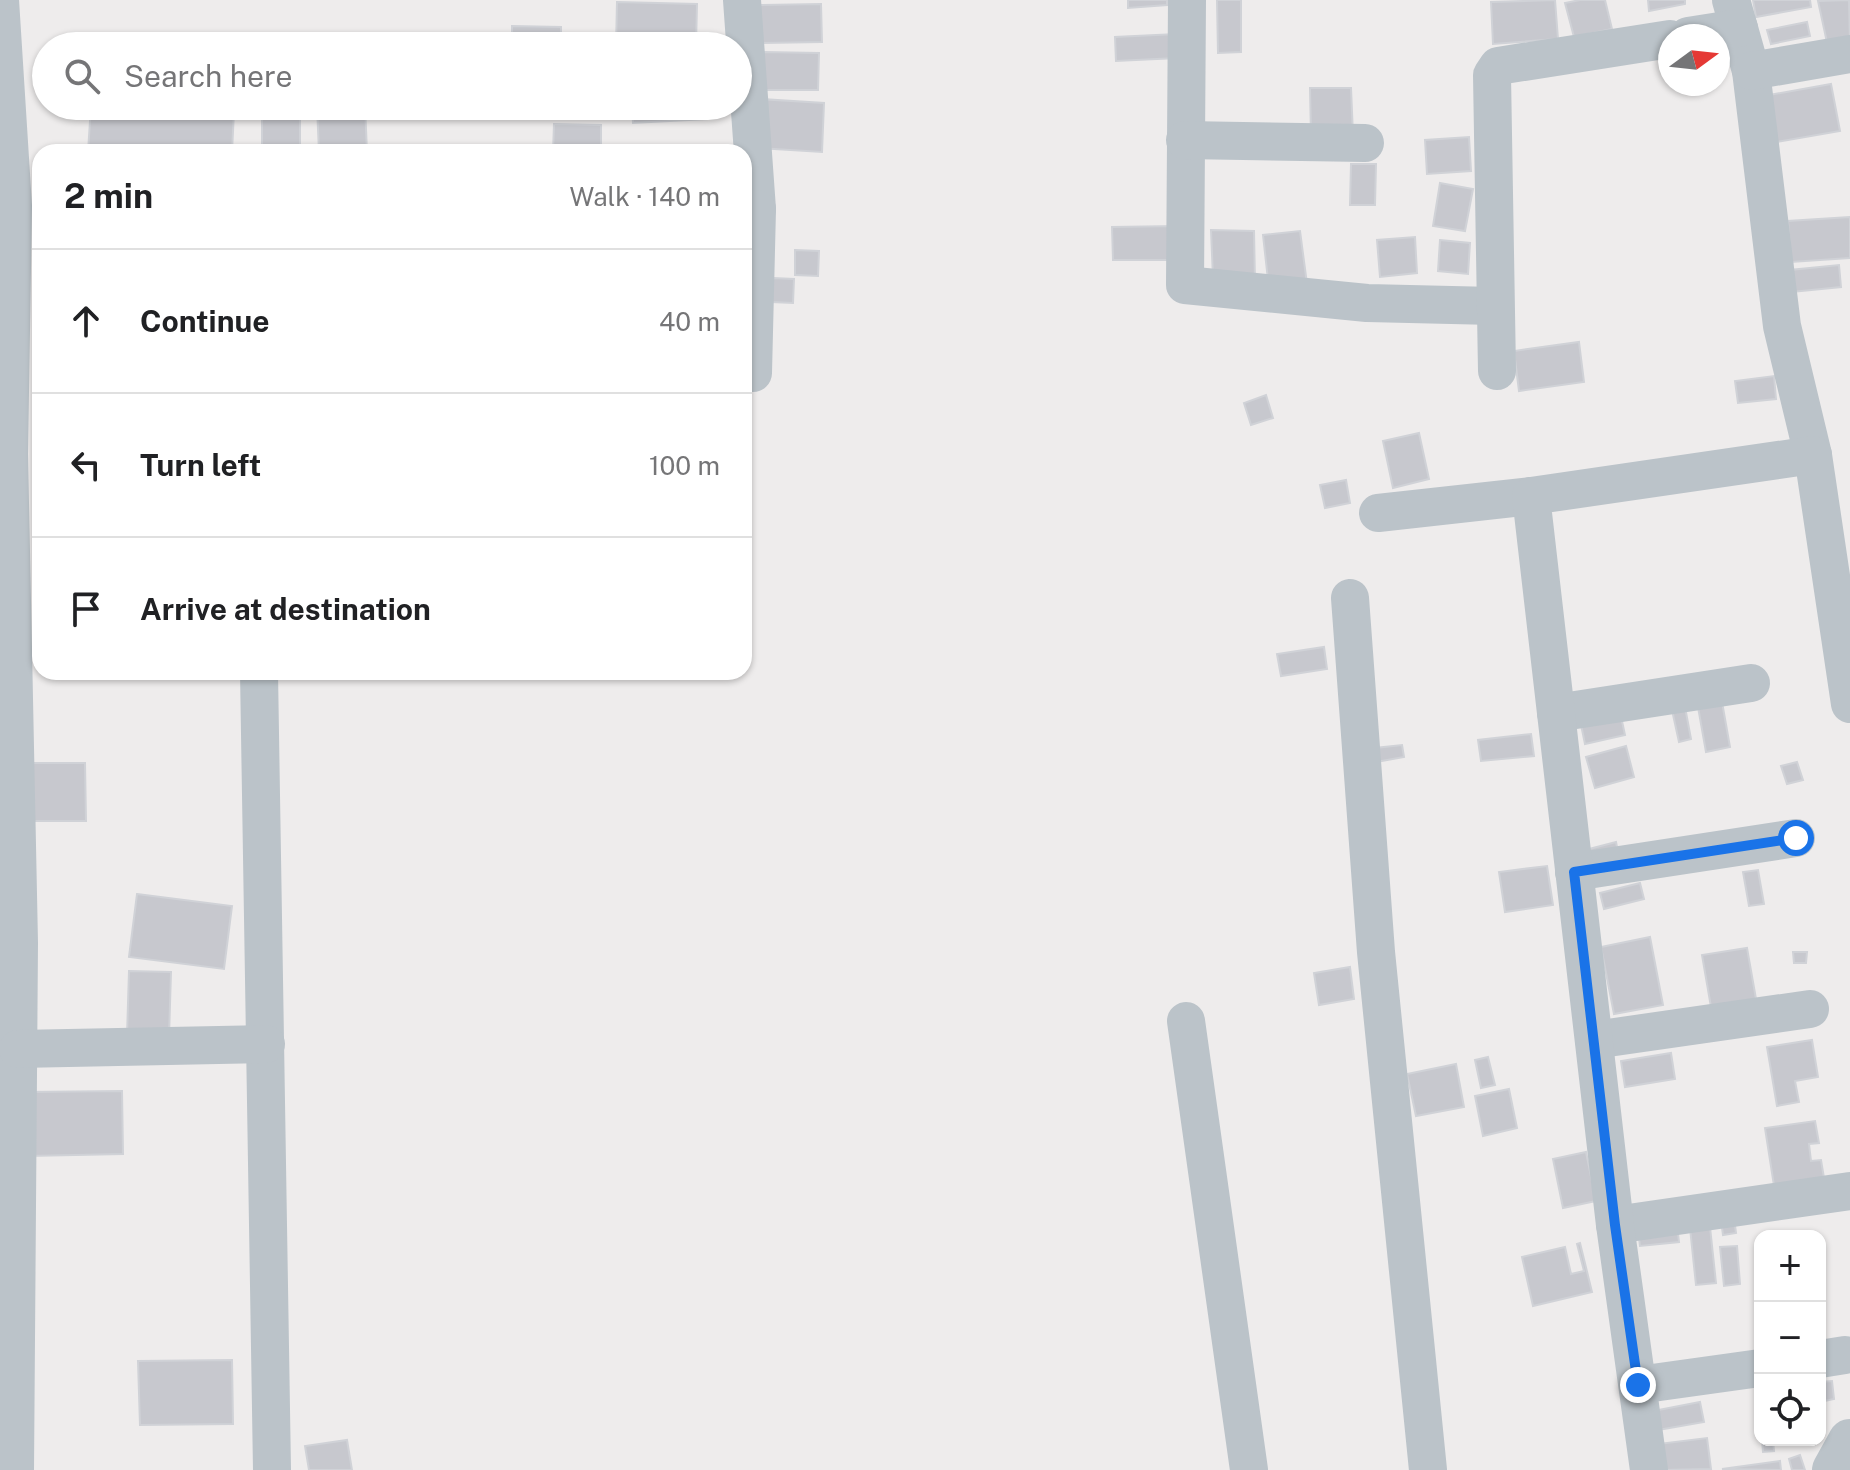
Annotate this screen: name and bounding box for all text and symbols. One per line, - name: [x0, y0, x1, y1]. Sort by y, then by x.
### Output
- north arrow: [1658, 24, 1730, 96]
- search box: [32, 32, 752, 120]
- icon: search: [60, 54, 104, 98]
- text: Search here: [124, 58, 292, 94]
- text: 2 min: [64, 176, 153, 216]
- text: Walk · 140 m: [570, 181, 720, 212]
- icon: ahead: [64, 299, 108, 343]
- text: Continue: [140, 303, 270, 339]
- text: 40 m: [659, 306, 720, 337]
- icon: left: [64, 443, 108, 487]
- text: Turn left: [140, 447, 261, 483]
- text: 100 m: [649, 450, 720, 481]
- icon: arrive: [64, 587, 108, 631]
- text: Arrive at destination: [140, 591, 431, 627]
- route start: [1778, 820, 1814, 856]
- map controls: [1754, 1230, 1826, 1446]
- button: +: [1754, 1230, 1826, 1302]
- button: −: [1754, 1302, 1826, 1374]
- route end: [1620, 1367, 1656, 1403]
- button: locate: [1754, 1374, 1826, 1446]

